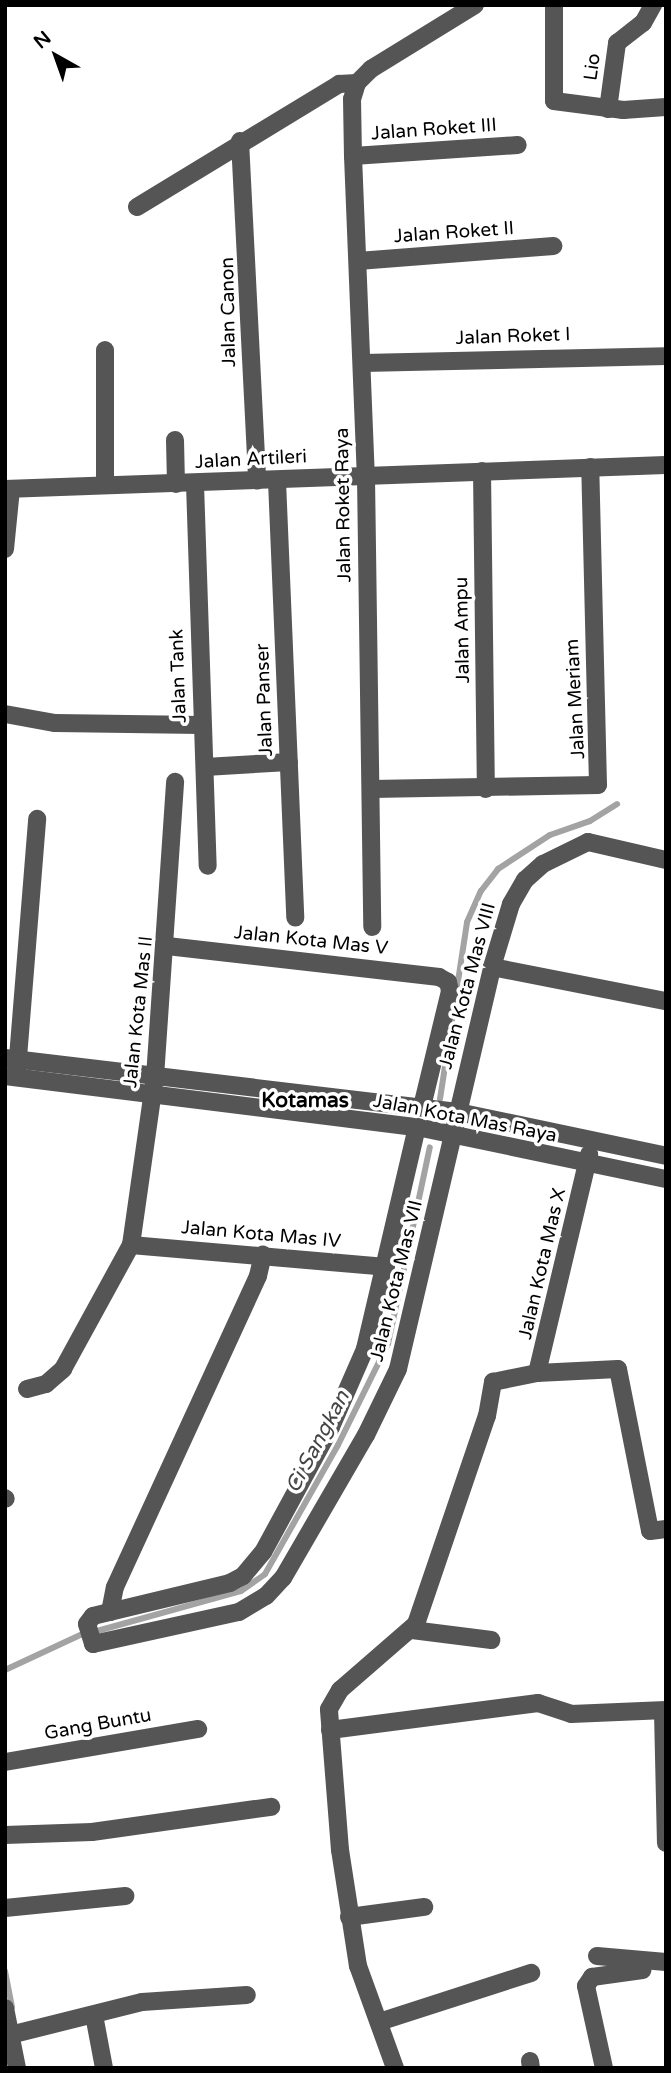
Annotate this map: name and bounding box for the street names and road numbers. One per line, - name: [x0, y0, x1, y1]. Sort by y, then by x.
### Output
- street label: Lio: [580, 52, 606, 82]
- street label: Jalan Roket III: [370, 114, 498, 146]
- street label: Jalan Roket II: [393, 217, 515, 249]
- street label: Jalan Canon: [217, 257, 241, 367]
- street label: Jalan Roket I: [455, 324, 571, 350]
- street label: Jalan Roket Raya: [331, 428, 357, 582]
- street label: Jalan Artileri: [194, 446, 308, 474]
- street label: Jalan Ampu: [451, 577, 475, 683]
- street label: Jalan Tank: [166, 629, 192, 723]
- street label: Jalan Meriam: [561, 638, 591, 760]
- street label: Jalan Panser: [252, 643, 278, 757]
- street label: Jalan Kota Mas VIII: [435, 900, 501, 1072]
- street label: Jalan Kota Mas V: [233, 922, 389, 960]
- street label: Jalan Kota Mas II: [120, 935, 158, 1089]
- street label: Jalan Kota Mas Raya: [371, 1090, 559, 1148]
- street label: Jalan Kota Mas X: [515, 1186, 571, 1342]
- street label: Jalan Kota Mas VII: [366, 1198, 428, 1364]
- street label: Jalan Kota Mas IV: [180, 1217, 342, 1253]
- street label: Gang Buntu: [43, 1704, 153, 1746]

